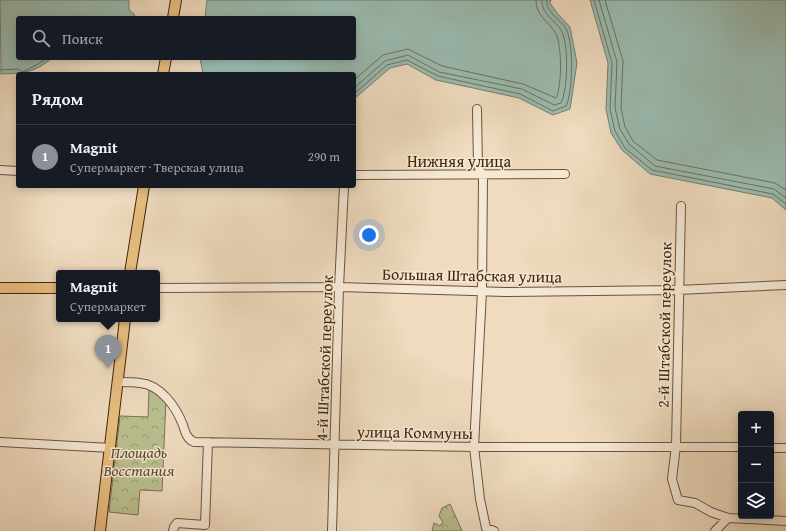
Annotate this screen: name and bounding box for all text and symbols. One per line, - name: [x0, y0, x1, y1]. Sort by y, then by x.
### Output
- search box: [16, 16, 356, 60]
- icon: search: [30, 27, 52, 49]
- text: Поиск: [62, 28, 103, 49]
- text: Рядом: [32, 86, 83, 111]
- text: Magnit: [70, 137, 118, 158]
- text: 1: [42, 147, 48, 166]
- text: 290 m: [308, 147, 340, 166]
- street label: Нижняя улица: [407, 149, 511, 173]
- text: Супермаркет · Тверская улица: [70, 158, 244, 177]
- your location: [359, 225, 379, 245]
- street label: 2-й Штабской переулок: [651, 241, 677, 408]
- street label: Большая Штабская улица: [382, 261, 562, 289]
- popup: [56, 270, 160, 322]
- street label: 4-й Штабской переулок: [309, 274, 339, 441]
- text: Magnit: [70, 276, 118, 297]
- text: Супермаркет: [70, 297, 146, 316]
- pin: 1: [95, 335, 121, 368]
- map controls: [738, 411, 774, 519]
- button: +: [738, 411, 774, 447]
- street label: улица Коммуны: [356, 419, 473, 445]
- park label: Площадь Восстания: [102, 440, 175, 482]
- button: −: [738, 447, 774, 483]
- button: layers: [738, 483, 774, 519]

